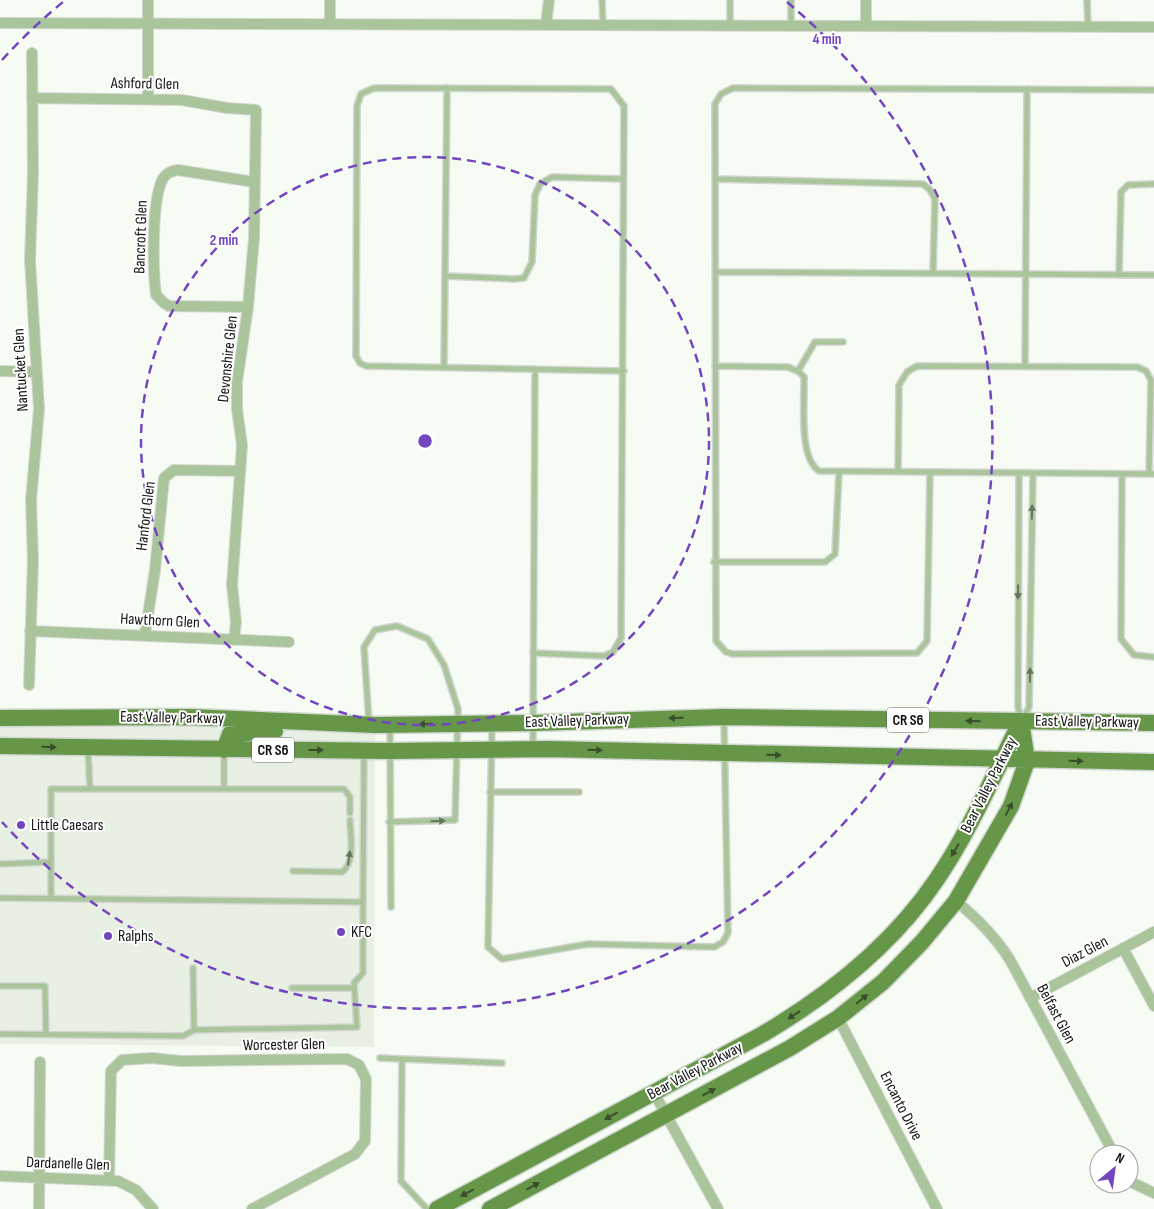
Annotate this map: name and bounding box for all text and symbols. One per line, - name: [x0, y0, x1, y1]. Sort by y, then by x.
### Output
- text: 4 min: [813, 30, 841, 49]
- street label: Ashford Glen: [110, 74, 179, 94]
- street label: Bancroft Glen: [130, 200, 152, 274]
- text: 2 min: [210, 231, 238, 250]
- street label: Devonshire Glen: [214, 315, 242, 403]
- street label: Nantucket Glen: [9, 328, 33, 412]
- centre of rings: [416, 432, 434, 450]
- street label: Hanford Glen: [132, 480, 160, 552]
- one-way arrow: [1028, 504, 1036, 520]
- one-way arrow: [1014, 584, 1022, 600]
- street label: Hawthorn Glen: [120, 609, 200, 633]
- one-way arrow: [1026, 667, 1034, 683]
- street label: East Valley Parkway: [120, 708, 224, 728]
- road number: CR S6: [887, 708, 929, 732]
- street label: East Valley Parkway: [525, 710, 629, 732]
- street label: East Valley Parkway: [1035, 712, 1139, 732]
- one-way arrow: [667, 715, 683, 723]
- one-way arrow: [964, 717, 980, 725]
- one-way arrow: [418, 720, 434, 728]
- street label: Bear Valley Parkway: [957, 734, 1021, 836]
- road number: CR S6: [252, 738, 294, 762]
- one-way arrow: [41, 743, 57, 751]
- one-way arrow: [308, 747, 324, 755]
- one-way arrow: [588, 747, 604, 755]
- one-way arrow: [766, 752, 782, 760]
- one-way arrow: [1068, 757, 1084, 765]
- one-way arrow: [1004, 802, 1013, 816]
- place label: Little Caesars: [31, 816, 104, 835]
- one-way arrow: [430, 816, 446, 824]
- marker: Little Caesars: [15, 819, 27, 831]
- one-way arrow: [950, 843, 959, 856]
- one-way arrow: [345, 849, 353, 865]
- place label: KFC: [351, 923, 372, 942]
- marker: KFC: [335, 926, 347, 938]
- place label: Ralphs: [118, 927, 154, 946]
- marker: Ralphs: [102, 930, 114, 942]
- street label: Diaz Glen: [1059, 932, 1111, 972]
- street label: Belfast Glen: [1032, 981, 1080, 1047]
- one-way arrow: [855, 993, 868, 1004]
- one-way arrow: [787, 1010, 801, 1020]
- street label: Worcester Glen: [243, 1035, 325, 1055]
- street label: Bear Valley Parkway: [644, 1038, 746, 1104]
- street label: Encanto Drive: [876, 1068, 926, 1144]
- one-way arrow: [701, 1088, 716, 1096]
- one-way arrow: [603, 1112, 618, 1120]
- north arrow: [1089, 1144, 1139, 1194]
- text: N: [1113, 1149, 1127, 1167]
- street label: Dardanelle Glen: [26, 1153, 110, 1175]
- one-way arrow: [526, 1182, 540, 1190]
- one-way arrow: [460, 1189, 475, 1197]

